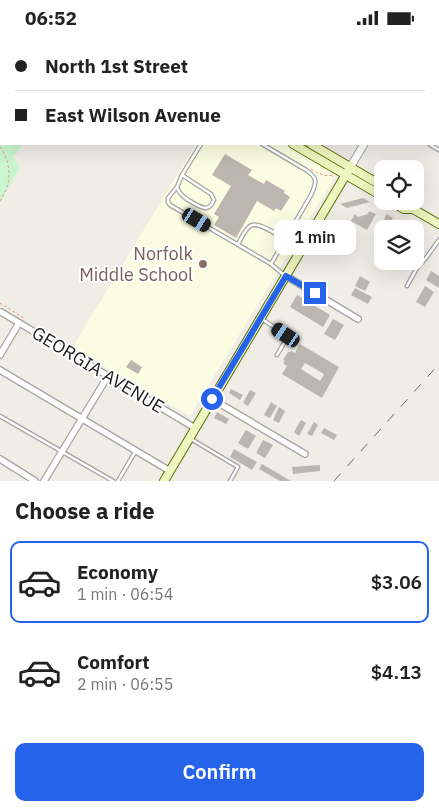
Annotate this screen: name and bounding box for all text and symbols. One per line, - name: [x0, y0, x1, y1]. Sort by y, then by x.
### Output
- text: 06:52: [25, 6, 77, 30]
- text: North 1st Street: [45, 54, 188, 78]
- text: East Wilson Avenue: [45, 103, 221, 127]
- map controls: [374, 160, 424, 270]
- button: locate: [374, 160, 424, 210]
- car: [180, 206, 213, 234]
- button: layers: [374, 220, 424, 270]
- callout: 1 min: [274, 221, 356, 255]
- text: 1 min: [294, 227, 336, 247]
- place label: Norfolk Middle School: [79, 242, 194, 286]
- marker: Norfolk Middle School: [197, 258, 209, 270]
- route end: [304, 282, 326, 304]
- car: [269, 320, 302, 350]
- street label: GEORGIA AVENUE: [28, 321, 169, 418]
- route start: [201, 388, 223, 410]
- text: Choose a ride: [15, 496, 155, 525]
- icon: car: [17, 560, 62, 605]
- text: Economy: [77, 560, 158, 584]
- text: $3.06: [371, 570, 422, 594]
- text: 1 min · 06:54: [77, 584, 173, 604]
- icon: car: [17, 650, 62, 695]
- text: Comfort: [77, 650, 150, 674]
- text: $4.13: [371, 660, 422, 684]
- text: 2 min · 06:55: [77, 674, 173, 694]
- button: Confirm: [15, 743, 424, 801]

